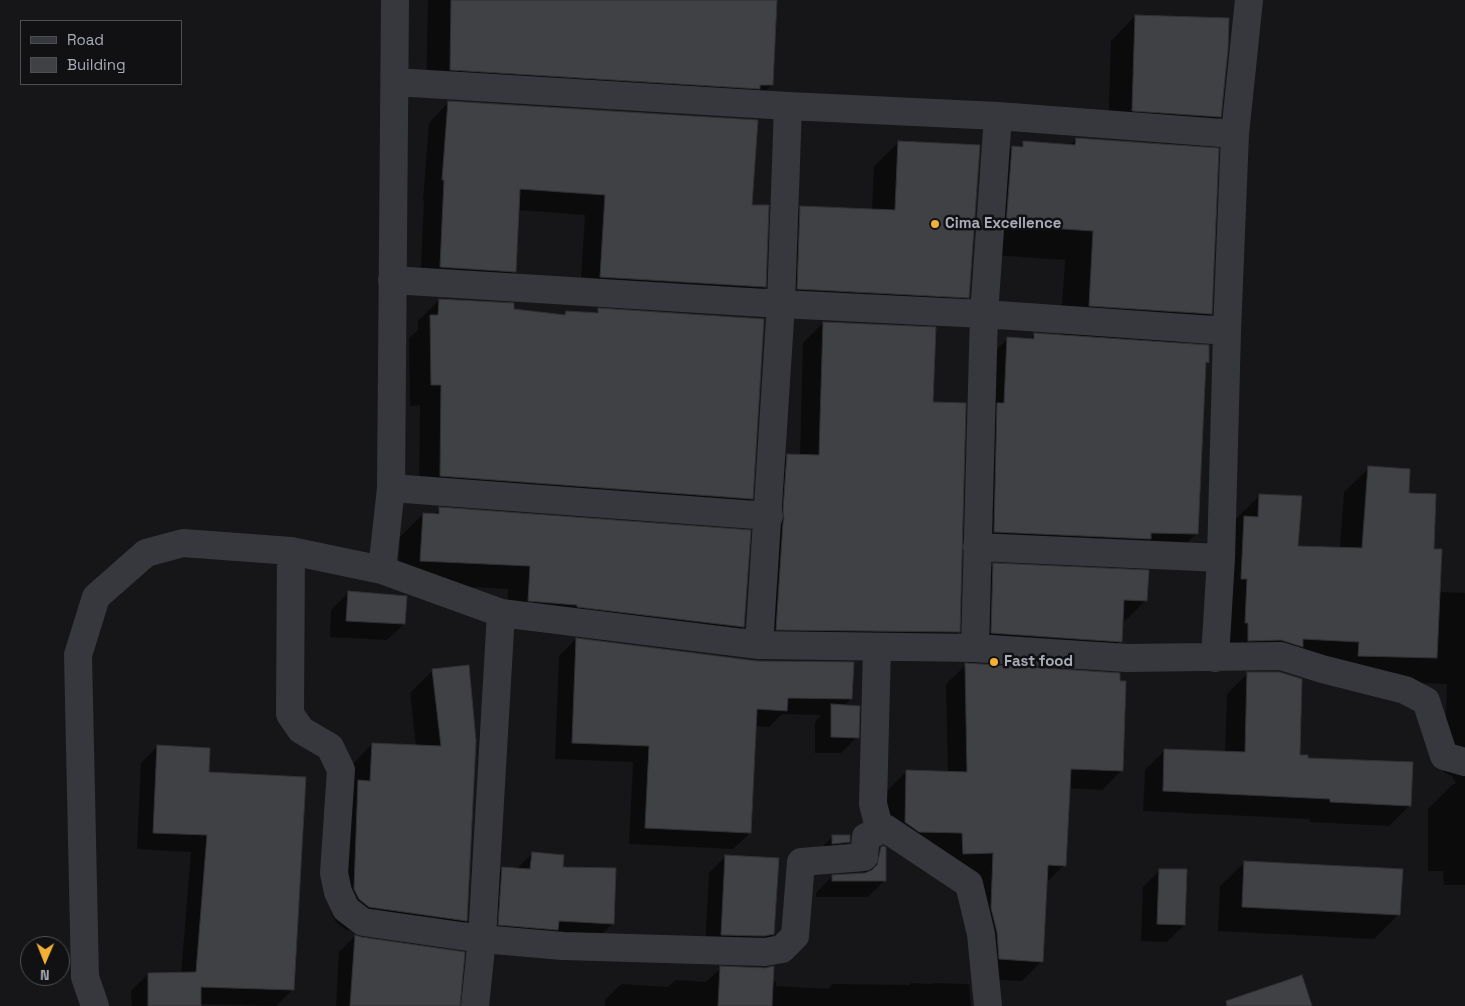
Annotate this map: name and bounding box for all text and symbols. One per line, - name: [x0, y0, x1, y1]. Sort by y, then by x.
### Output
- legend: [20, 20, 182, 85]
- text: Road: [67, 30, 104, 49]
- text: Building: [67, 55, 126, 74]
- place label: Cima Excellence: [945, 215, 1061, 233]
- marker: Cima Excellence: [929, 218, 941, 230]
- place label: Fast food: [1004, 653, 1073, 671]
- marker: Fast food: [988, 656, 1000, 668]
- north arrow: [20, 936, 70, 986]
- text: N: [40, 966, 50, 984]

